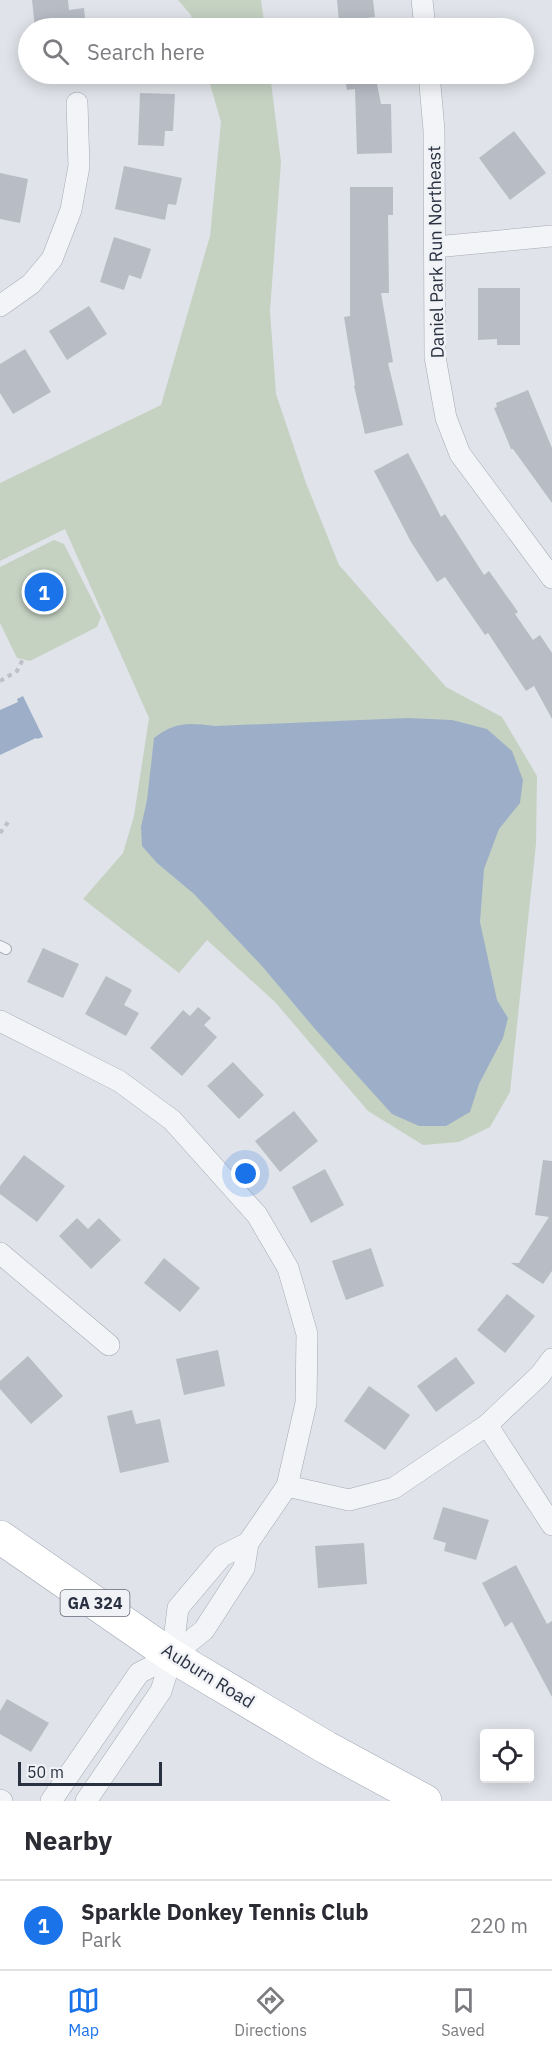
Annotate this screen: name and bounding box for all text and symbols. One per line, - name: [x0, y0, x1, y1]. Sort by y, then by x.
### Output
- search box: [18, 18, 534, 84]
- icon: search: [39, 35, 72, 68]
- text: Search here: [87, 37, 205, 66]
- street label: Daniel Park Run Northeast: [422, 145, 449, 359]
- pin: 1: [24, 570, 63, 614]
- your location: [231, 1159, 260, 1188]
- road number: GA 324: [60, 1590, 130, 1616]
- street label: Auburn Road: [158, 1638, 259, 1713]
- map controls: [480, 1729, 534, 1783]
- button: locate: [480, 1729, 534, 1783]
- scale bar: [18, 1759, 162, 1786]
- text: 50 m: [27, 1762, 64, 1782]
- text: Nearby: [24, 1823, 112, 1857]
- text: Sparkle Donkey Tennis Club: [81, 1897, 369, 1926]
- text: 1: [38, 1912, 50, 1939]
- text: 220 m: [470, 1912, 528, 1939]
- text: Park: [81, 1926, 121, 1953]
- tab: Map: [67, 1984, 100, 2040]
- tab: Directions: [234, 1984, 307, 2040]
- tab: Saved: [441, 1984, 485, 2040]

